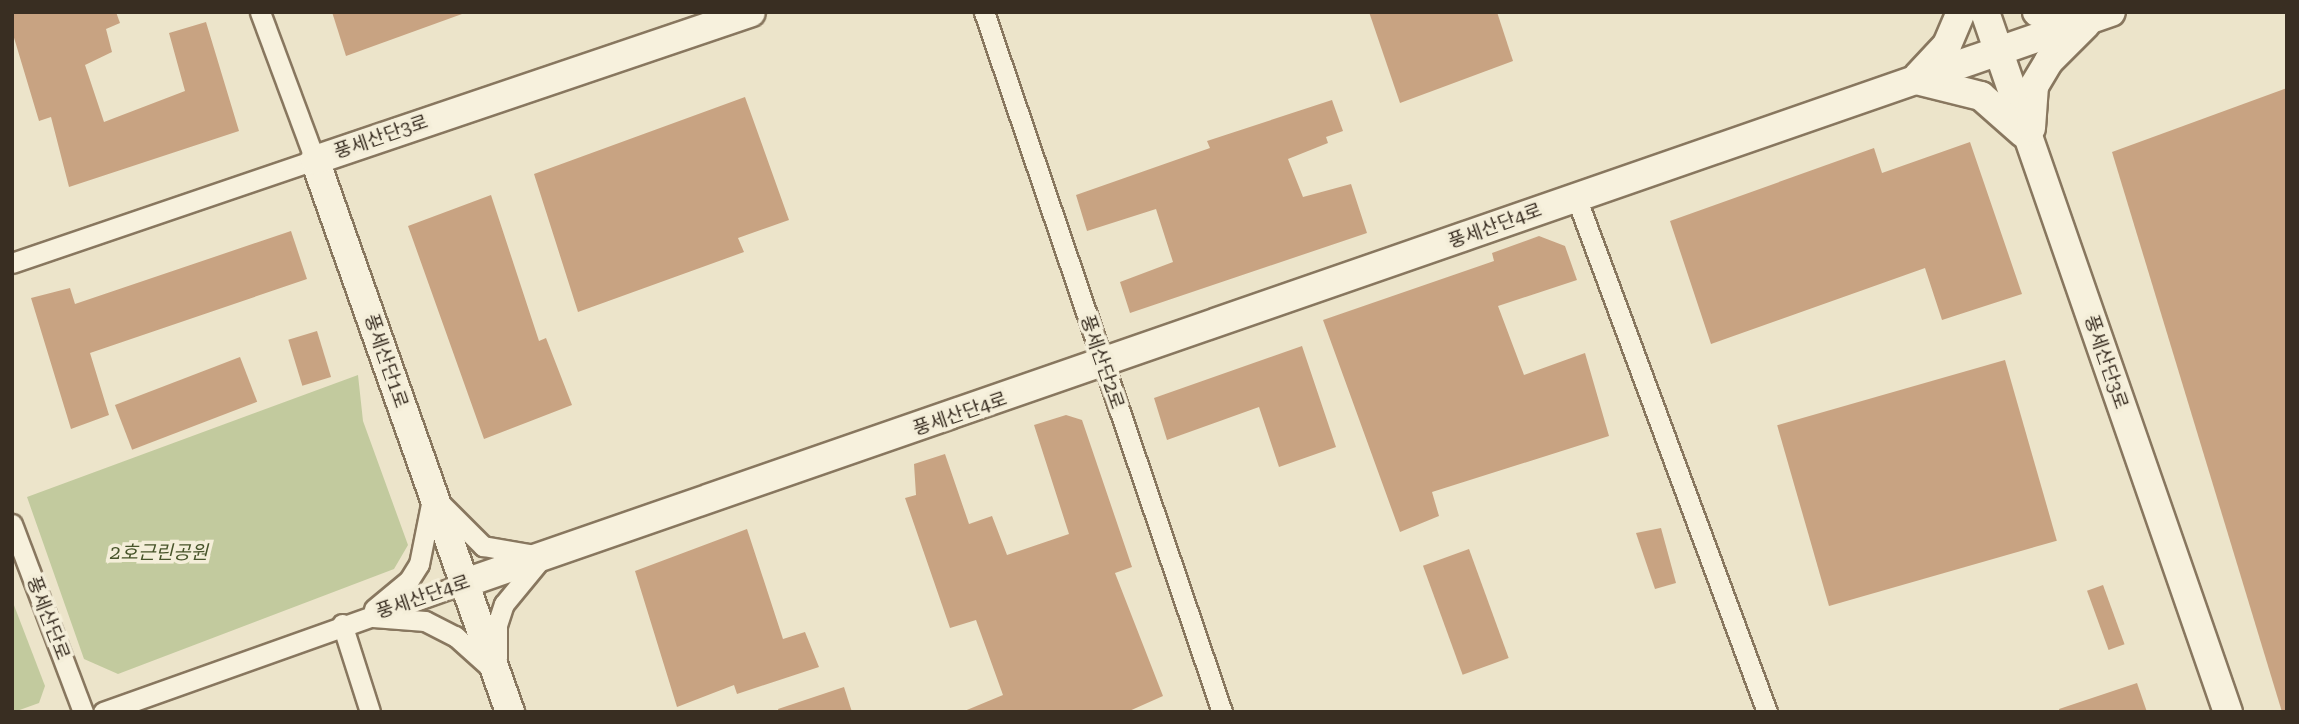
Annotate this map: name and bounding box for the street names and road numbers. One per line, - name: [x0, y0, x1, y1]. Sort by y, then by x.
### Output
- street label: 풍세산단3로: [331, 110, 431, 164]
- street label: 풍세산단4로: [1445, 199, 1545, 253]
- street label: 풍세산단1로: [359, 311, 413, 411]
- street label: 풍세산단2로: [1075, 312, 1129, 412]
- street label: 풍세산단3로: [2079, 312, 2133, 412]
- street label: 풍세산단4로: [910, 387, 1010, 441]
- street label: 풍세산단4로: [373, 570, 473, 624]
- street label: 풍세산단로: [22, 573, 74, 663]

